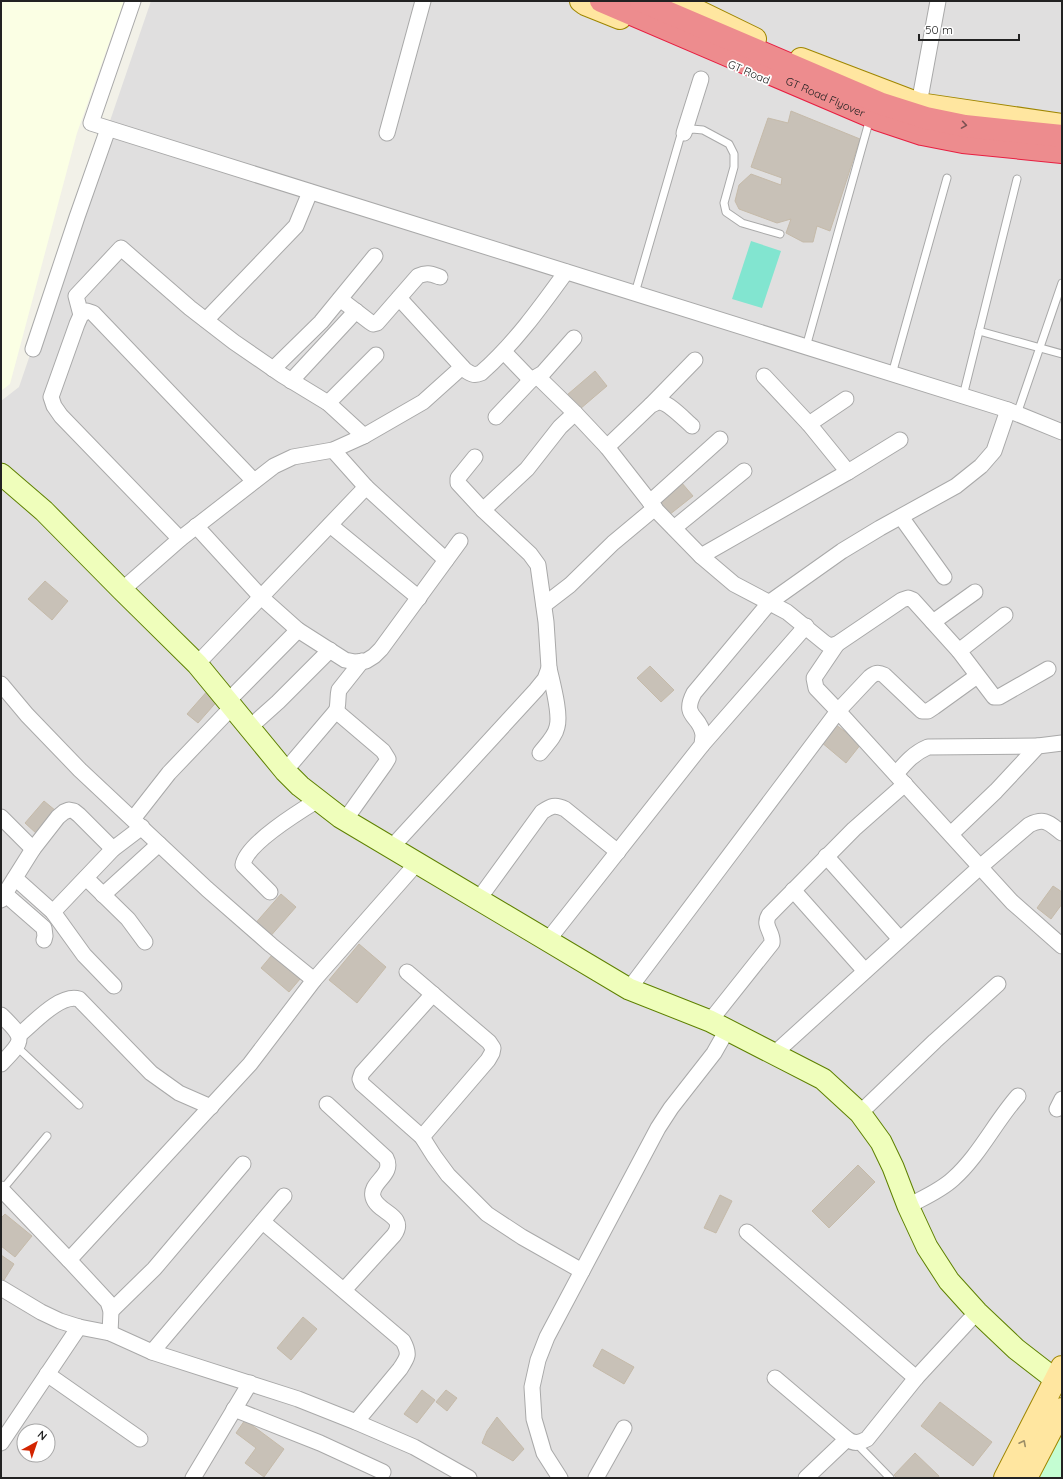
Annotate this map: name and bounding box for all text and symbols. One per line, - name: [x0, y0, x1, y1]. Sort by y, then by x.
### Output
- scale bar: [919, 16, 1019, 42]
- text: 50 m: [925, 22, 953, 37]
- street label: GT Road: [726, 57, 772, 87]
- street label: GT Road Flyover: [784, 74, 868, 120]
- one-way arrow: [961, 120, 967, 129]
- north arrow: [16, 1423, 56, 1463]
- text: N: [35, 1427, 50, 1443]
- one-way arrow: [1019, 1440, 1026, 1448]

